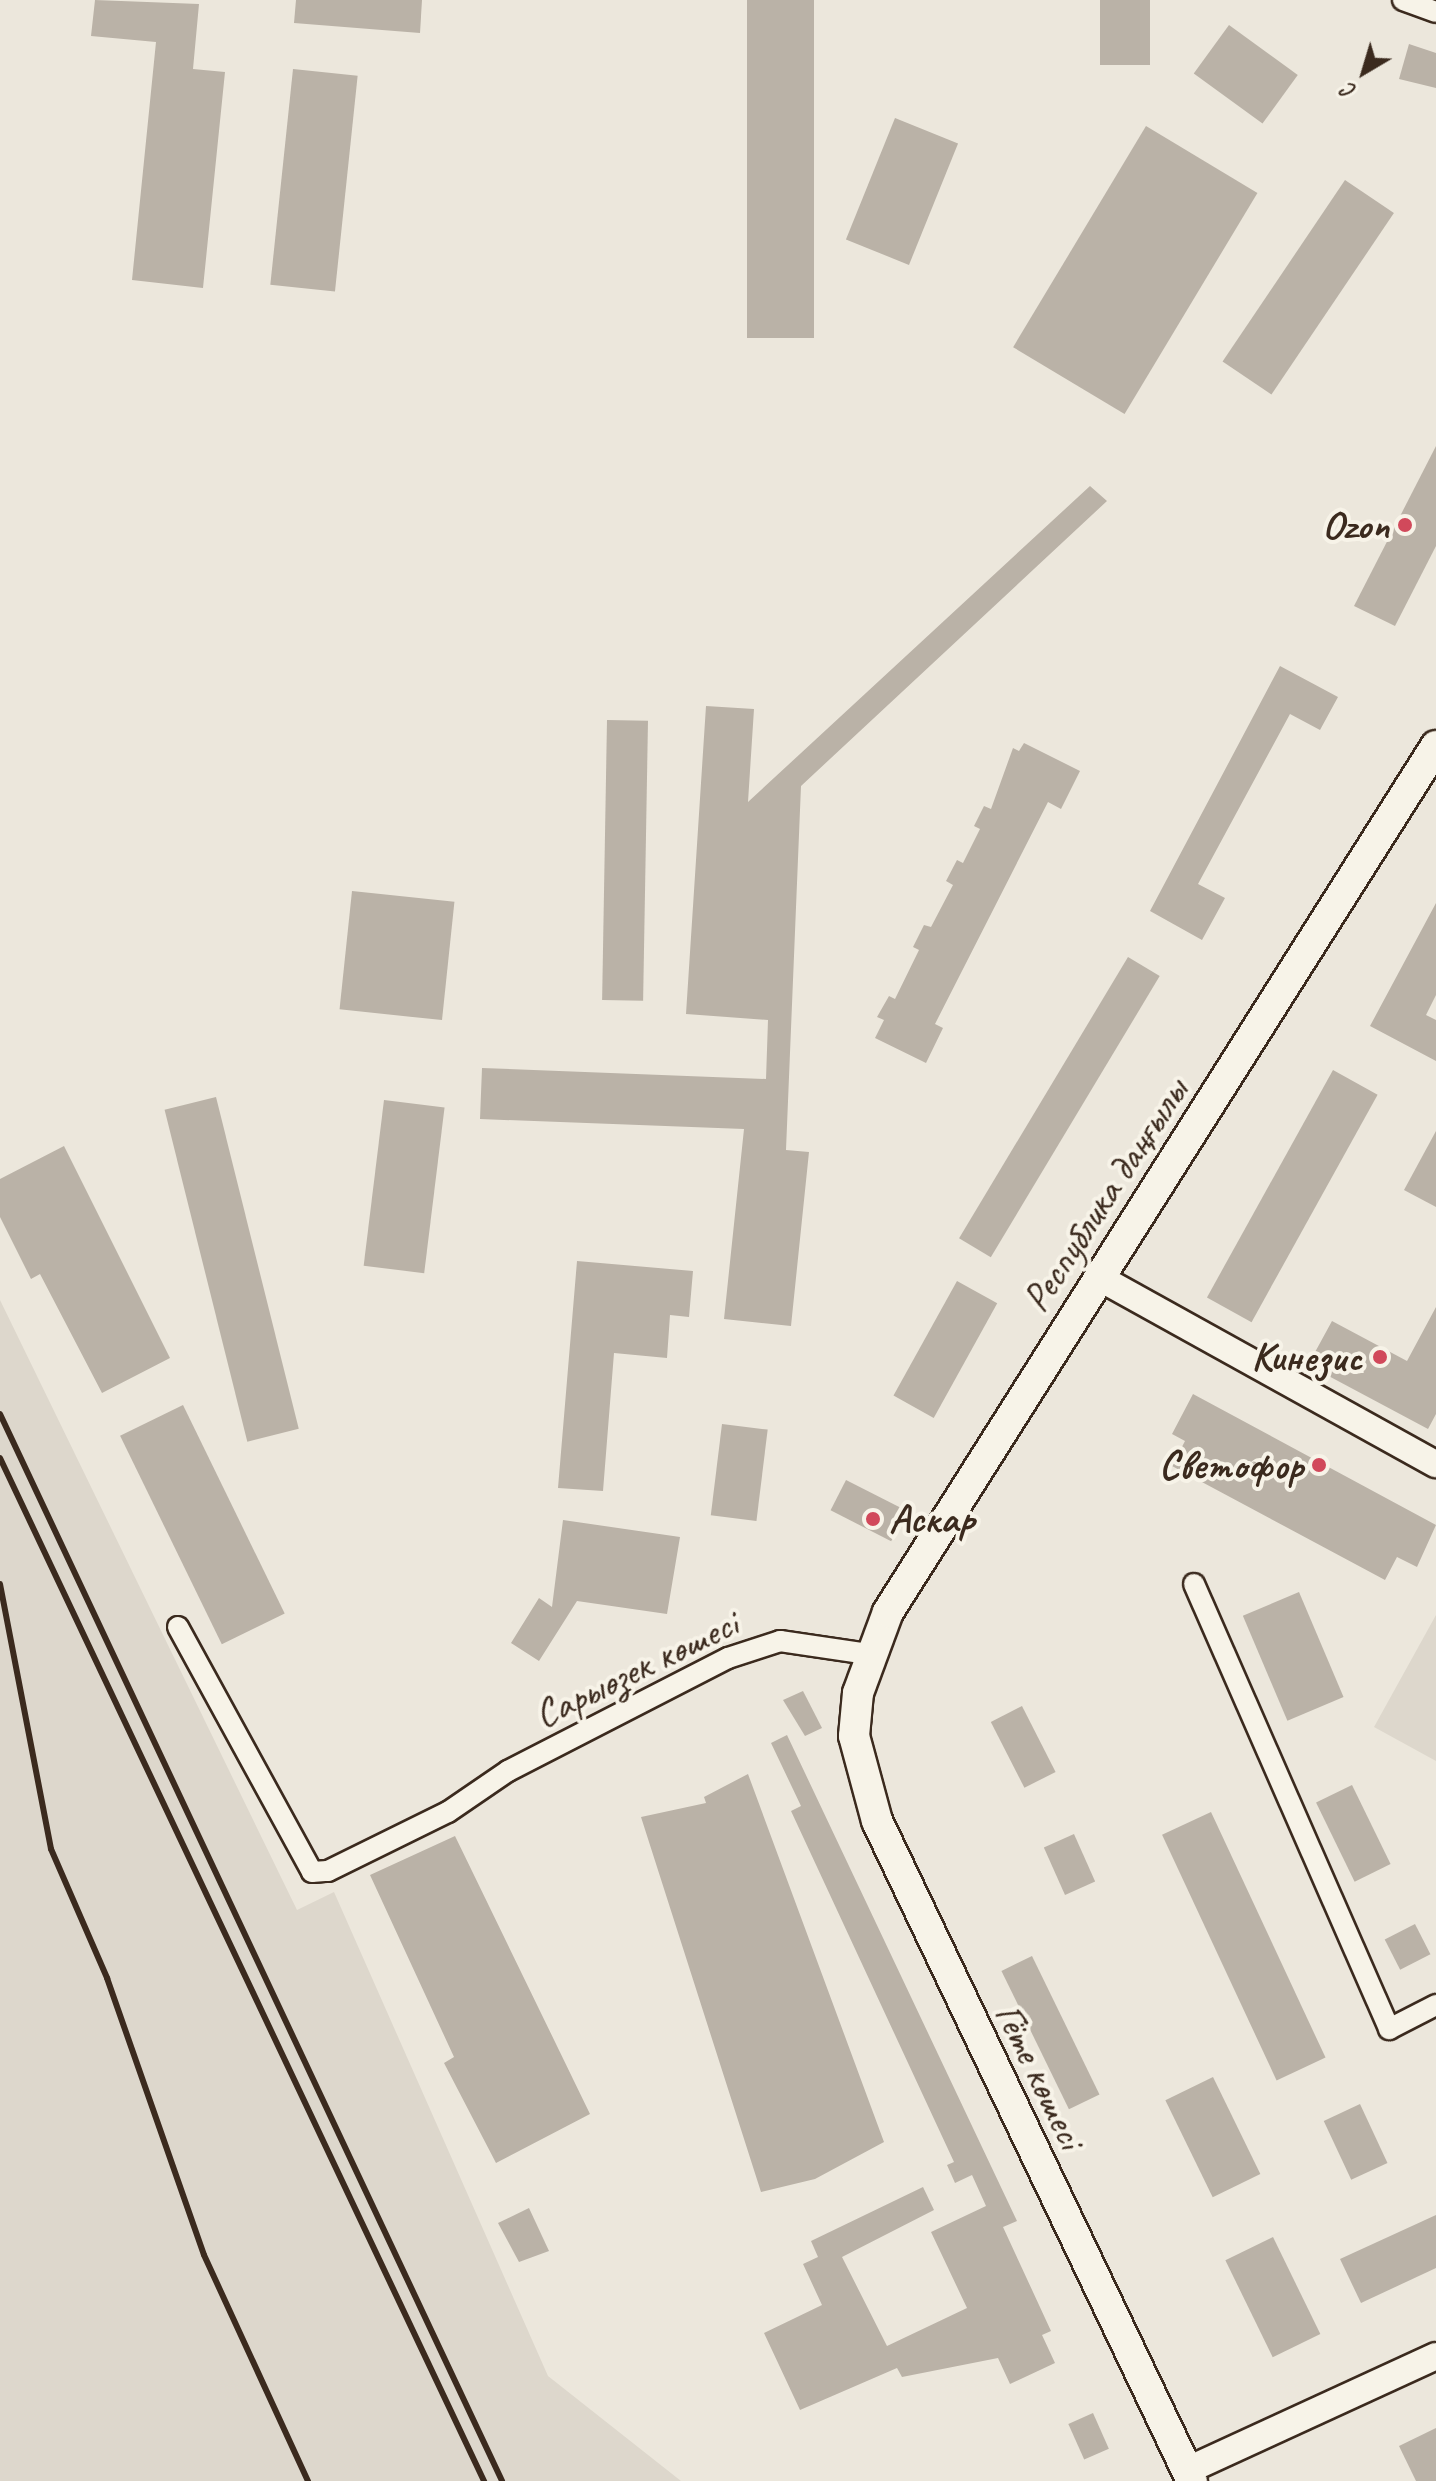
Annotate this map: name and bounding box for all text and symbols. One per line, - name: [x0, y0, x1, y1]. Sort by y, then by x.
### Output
- north arrow: [1324, 32, 1404, 112]
- text: С: [1336, 77, 1362, 105]
- place label: Ozon: [1322, 501, 1389, 549]
- marker: Ozon: [1396, 516, 1414, 534]
- street label: Республика даңғылы: [1011, 1068, 1199, 1322]
- place label: Кинезис: [1252, 1333, 1362, 1381]
- marker: Кинезис: [1369, 1346, 1391, 1368]
- place label: Светофор: [1159, 1441, 1303, 1489]
- marker: Светофор: [1310, 1456, 1328, 1474]
- place label: Аскар: [889, 1495, 975, 1543]
- marker: Аскар: [864, 1510, 882, 1528]
- street label: Сарыөзек көшесі: [526, 1599, 746, 1739]
- street label: Гёте көшесі: [984, 1995, 1096, 2157]

